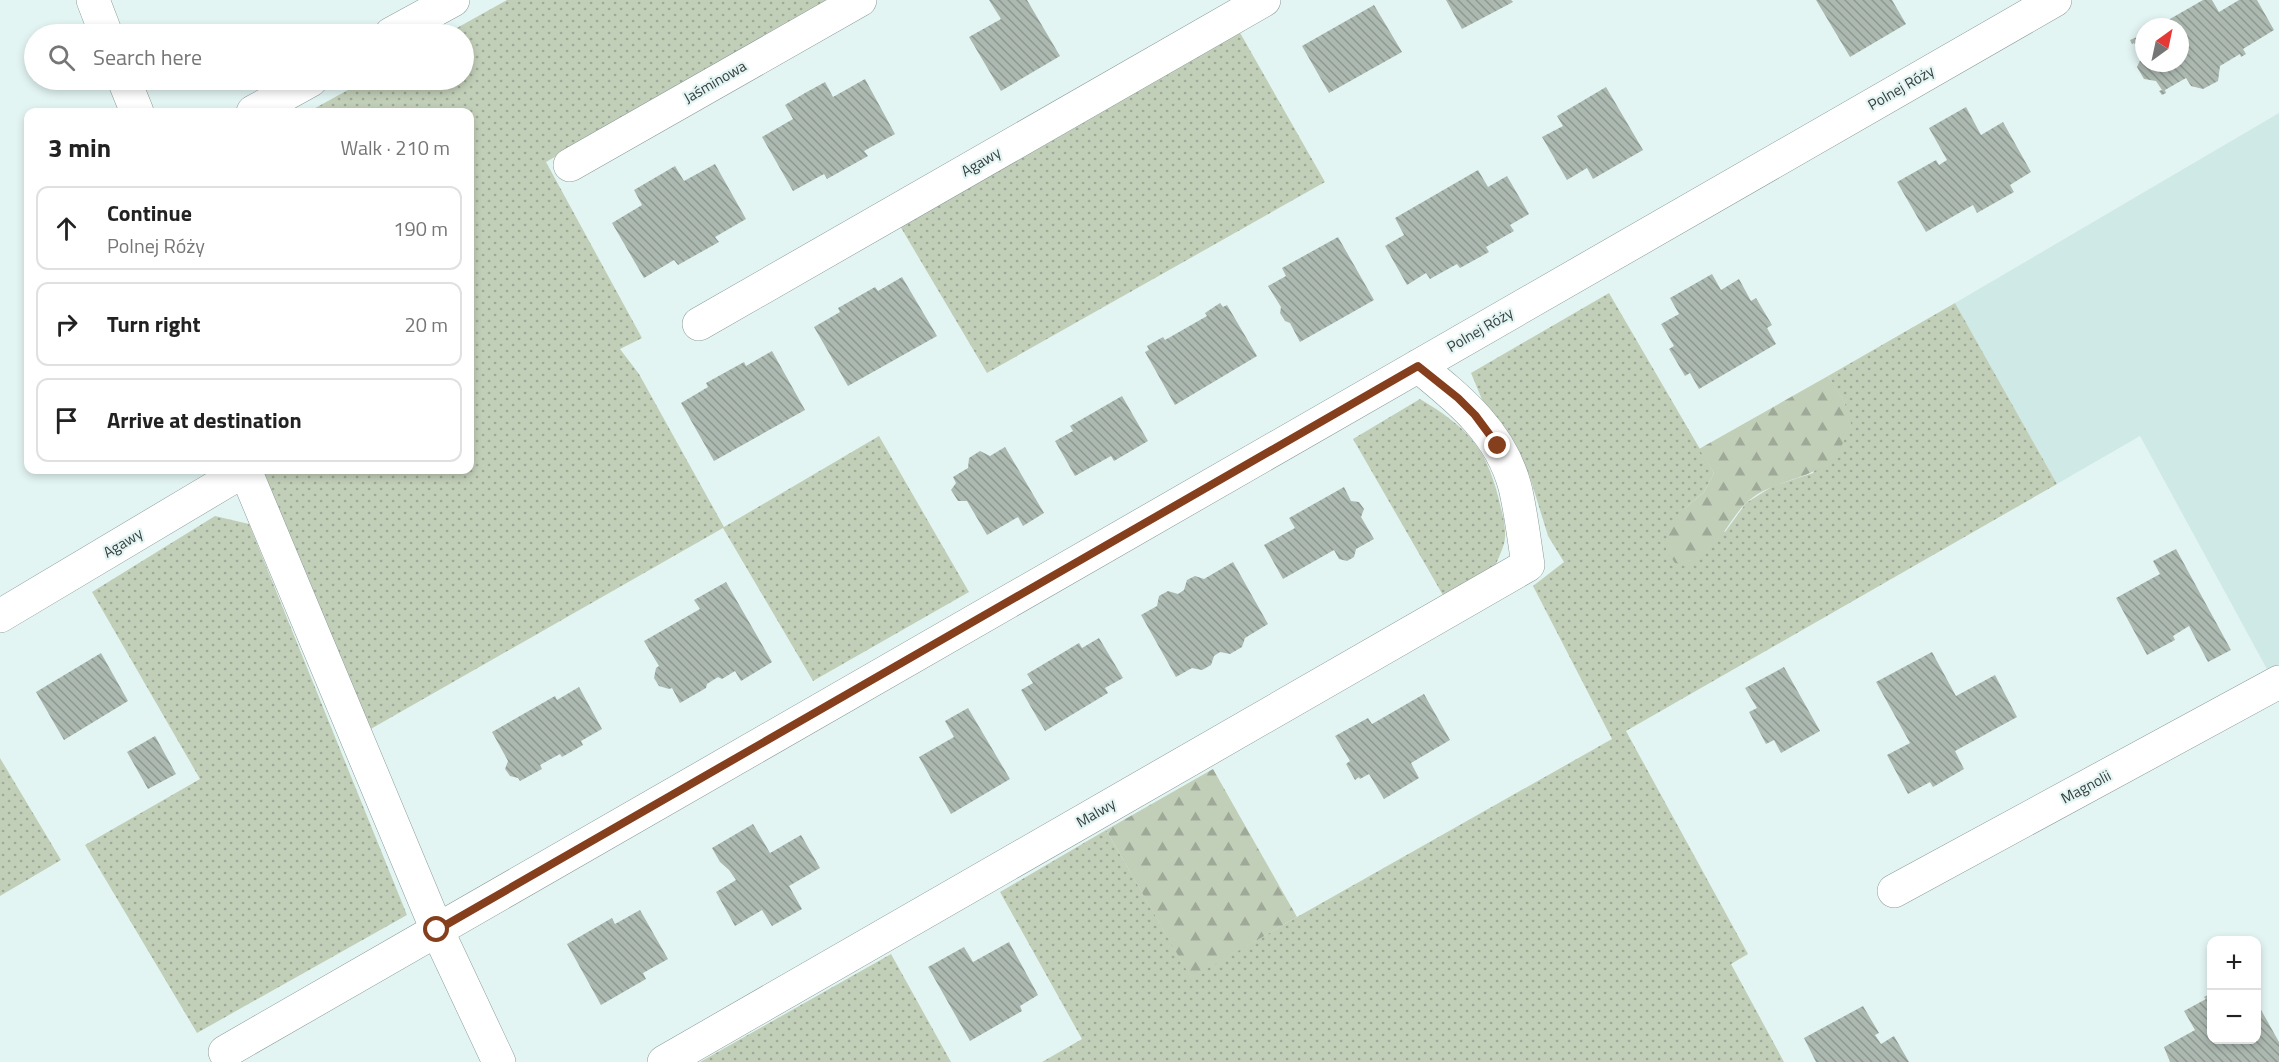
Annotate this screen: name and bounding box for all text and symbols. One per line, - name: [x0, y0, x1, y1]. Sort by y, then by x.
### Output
- north arrow: [2135, 18, 2189, 72]
- search box: [24, 24, 474, 90]
- text: Search here: [93, 40, 202, 74]
- icon: search: [45, 41, 78, 74]
- street label: Jaśminowa: [679, 54, 751, 109]
- street label: Polnej Róży: [1863, 59, 1938, 116]
- text: 3 min: [48, 128, 111, 167]
- text: Walk · 210 m: [341, 132, 450, 163]
- street label: Agawy: [957, 141, 1005, 182]
- text: Continue: [107, 196, 192, 230]
- icon: ahead: [50, 212, 83, 245]
- text: 190 m: [393, 213, 448, 244]
- text: Polnej Róży: [107, 230, 205, 261]
- street label: Polnej Róży: [1442, 301, 1517, 358]
- text: Turn right: [107, 307, 201, 341]
- icon: right: [50, 308, 83, 341]
- text: 20 m: [404, 309, 448, 340]
- text: Arrive at destination: [107, 403, 302, 437]
- icon: arrive: [50, 404, 83, 437]
- route end: [1484, 432, 1510, 458]
- street label: Agawy: [99, 522, 147, 563]
- street label: Magnolii: [2057, 764, 2115, 809]
- street label: Malwy: [1072, 792, 1120, 833]
- route start: [423, 916, 449, 942]
- map controls: [2207, 936, 2261, 1044]
- button: +: [2207, 936, 2261, 990]
- button: −: [2207, 990, 2261, 1044]

